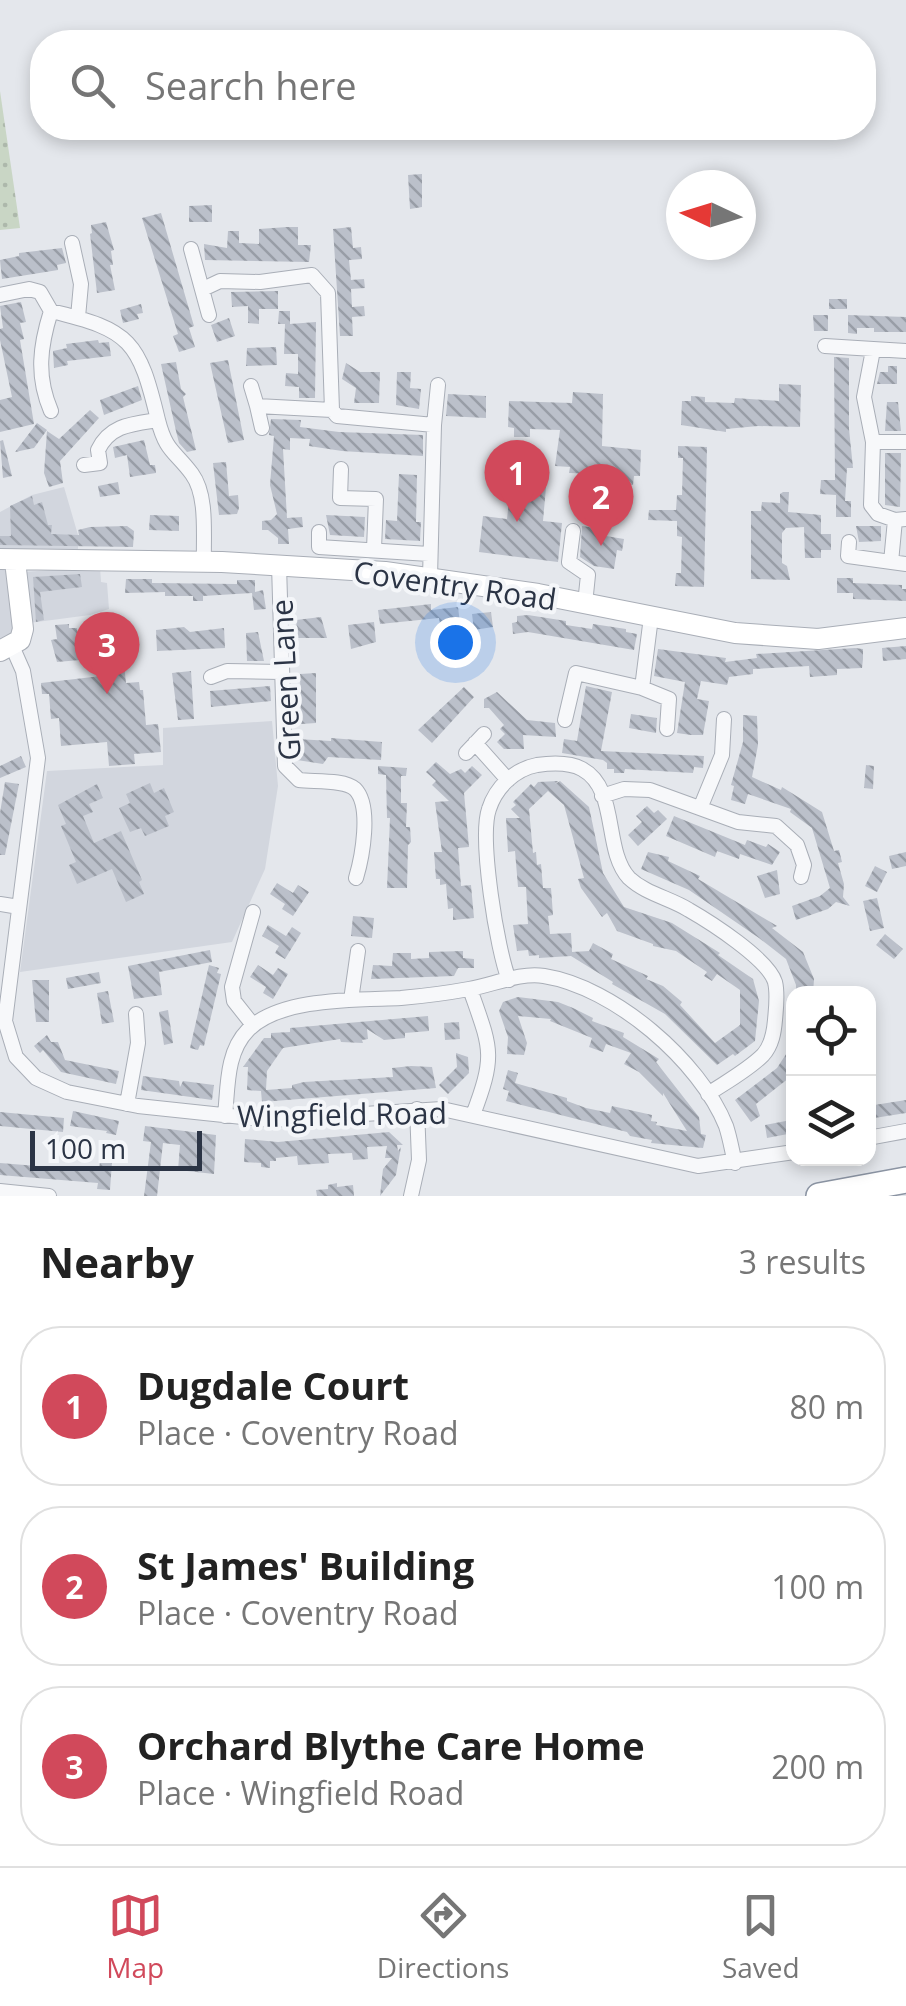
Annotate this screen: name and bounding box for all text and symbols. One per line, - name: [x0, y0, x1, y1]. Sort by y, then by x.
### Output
- search box: [30, 30, 876, 140]
- icon: search: [65, 58, 120, 113]
- text: Search here: [145, 59, 357, 111]
- north arrow: [666, 170, 756, 260]
- pin: 1: [484, 440, 550, 522]
- pin: 2: [568, 464, 634, 546]
- street label: Coventry Road: [351, 550, 559, 620]
- street label: Green Lane: [260, 598, 310, 762]
- pin: 3: [74, 612, 140, 694]
- your location: [430, 617, 481, 668]
- map controls: [786, 986, 876, 1166]
- button: locate: [786, 986, 876, 1076]
- button: layers: [786, 1076, 876, 1166]
- street label: Wingfield Road: [237, 1092, 447, 1136]
- scale bar: [30, 1126, 202, 1170]
- text: 100 m: [45, 1129, 126, 1167]
- text: Nearby: [40, 1233, 194, 1290]
- text: 3 results: [739, 1240, 866, 1283]
- text: Dugdale Court: [137, 1359, 409, 1411]
- text: 1: [65, 1385, 84, 1428]
- text: 80 m: [789, 1385, 864, 1428]
- text: Place · Coventry Road: [137, 1411, 459, 1454]
- text: St James' Building: [137, 1539, 474, 1591]
- text: 2: [65, 1565, 84, 1608]
- text: 100 m: [771, 1565, 864, 1608]
- text: Place · Coventry Road: [137, 1591, 459, 1634]
- text: Orchard Blythe Care Home: [137, 1719, 645, 1771]
- text: 3: [65, 1745, 84, 1788]
- text: 200 m: [771, 1745, 864, 1788]
- text: Place · Wingfield Road: [137, 1771, 464, 1814]
- tab: Map: [106, 1888, 164, 1986]
- tab: Directions: [377, 1888, 509, 1986]
- tab: Saved: [722, 1888, 800, 1986]

